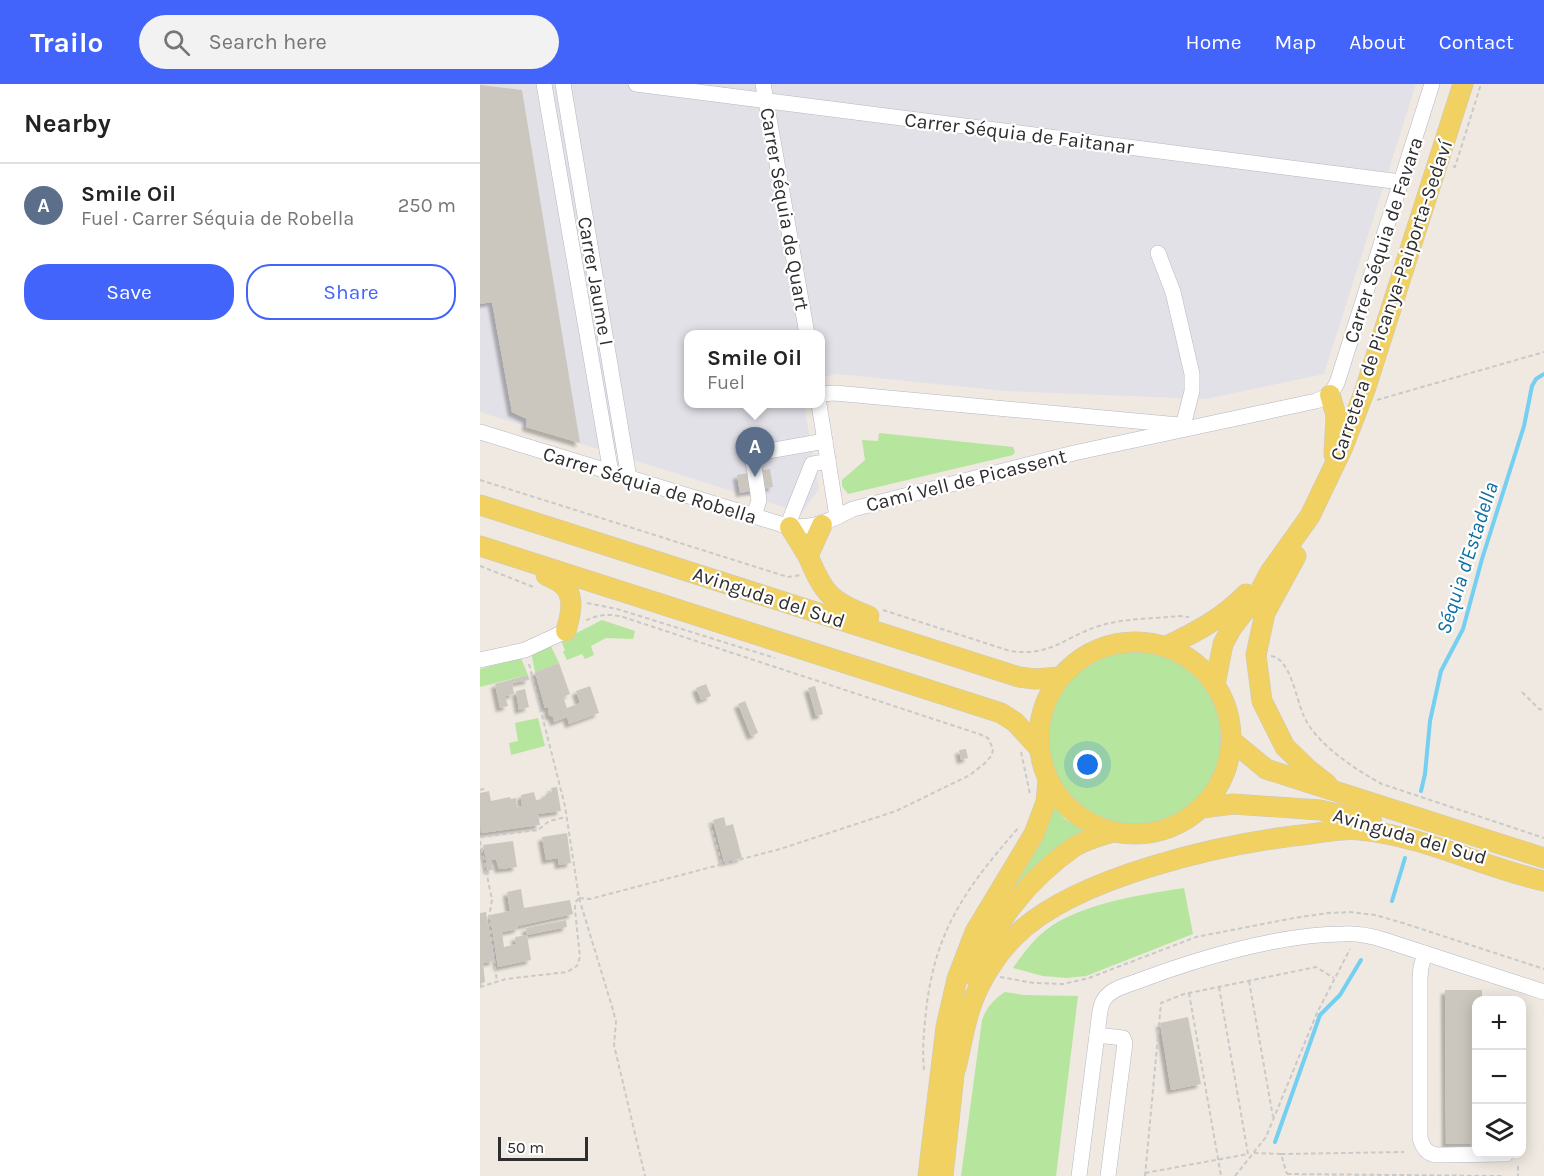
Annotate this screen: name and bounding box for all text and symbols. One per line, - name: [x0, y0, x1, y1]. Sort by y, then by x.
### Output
- search box: [139, 15, 559, 69]
- text: Trailo: [30, 26, 103, 59]
- icon: search: [160, 26, 193, 59]
- text: Search here: [208, 29, 327, 55]
- text: Home: [1186, 30, 1242, 54]
- text: Map: [1275, 30, 1316, 54]
- text: About: [1349, 30, 1406, 54]
- text: Contact: [1439, 30, 1514, 54]
- street label: Carrer Séquia de Quart: [755, 106, 814, 313]
- text: Nearby: [24, 108, 111, 139]
- street label: Carrer Séquia de Faitanar: [903, 108, 1136, 159]
- street label: Carrer Séquia de Favara: [1339, 134, 1428, 346]
- street label: Carretera de Picanya-Paiporta-Sedaví: [1326, 137, 1457, 464]
- text: Smile Oil: [81, 181, 176, 207]
- text: A: [37, 194, 50, 217]
- text: 250 m: [398, 194, 456, 217]
- text: Fuel · Carrer Séquia de Robella: [81, 207, 354, 230]
- street label: Carrer Jaume I: [573, 215, 618, 347]
- button: Save: [24, 264, 234, 320]
- button: Share: [246, 264, 456, 320]
- popup: [684, 330, 825, 408]
- text: Smile Oil: [707, 345, 802, 371]
- text: Fuel: [707, 371, 745, 394]
- pin: A: [736, 428, 774, 477]
- street label: Carrer Séquia de Robella: [540, 442, 759, 529]
- street label: Camí Vell de Picassent: [864, 444, 1069, 517]
- water label: Séquia d'Estadella: [1431, 479, 1503, 637]
- street label: Avinguda del Sud: [690, 562, 848, 633]
- your location: [1073, 750, 1102, 779]
- street label: Avinguda del Sud: [1330, 804, 1489, 869]
- map controls: [1472, 996, 1526, 1158]
- button: +: [1472, 996, 1526, 1050]
- button: −: [1472, 1050, 1526, 1104]
- button: layers: [1472, 1104, 1526, 1158]
- scale bar: [498, 1134, 588, 1162]
- text: 50 m: [507, 1138, 544, 1157]

